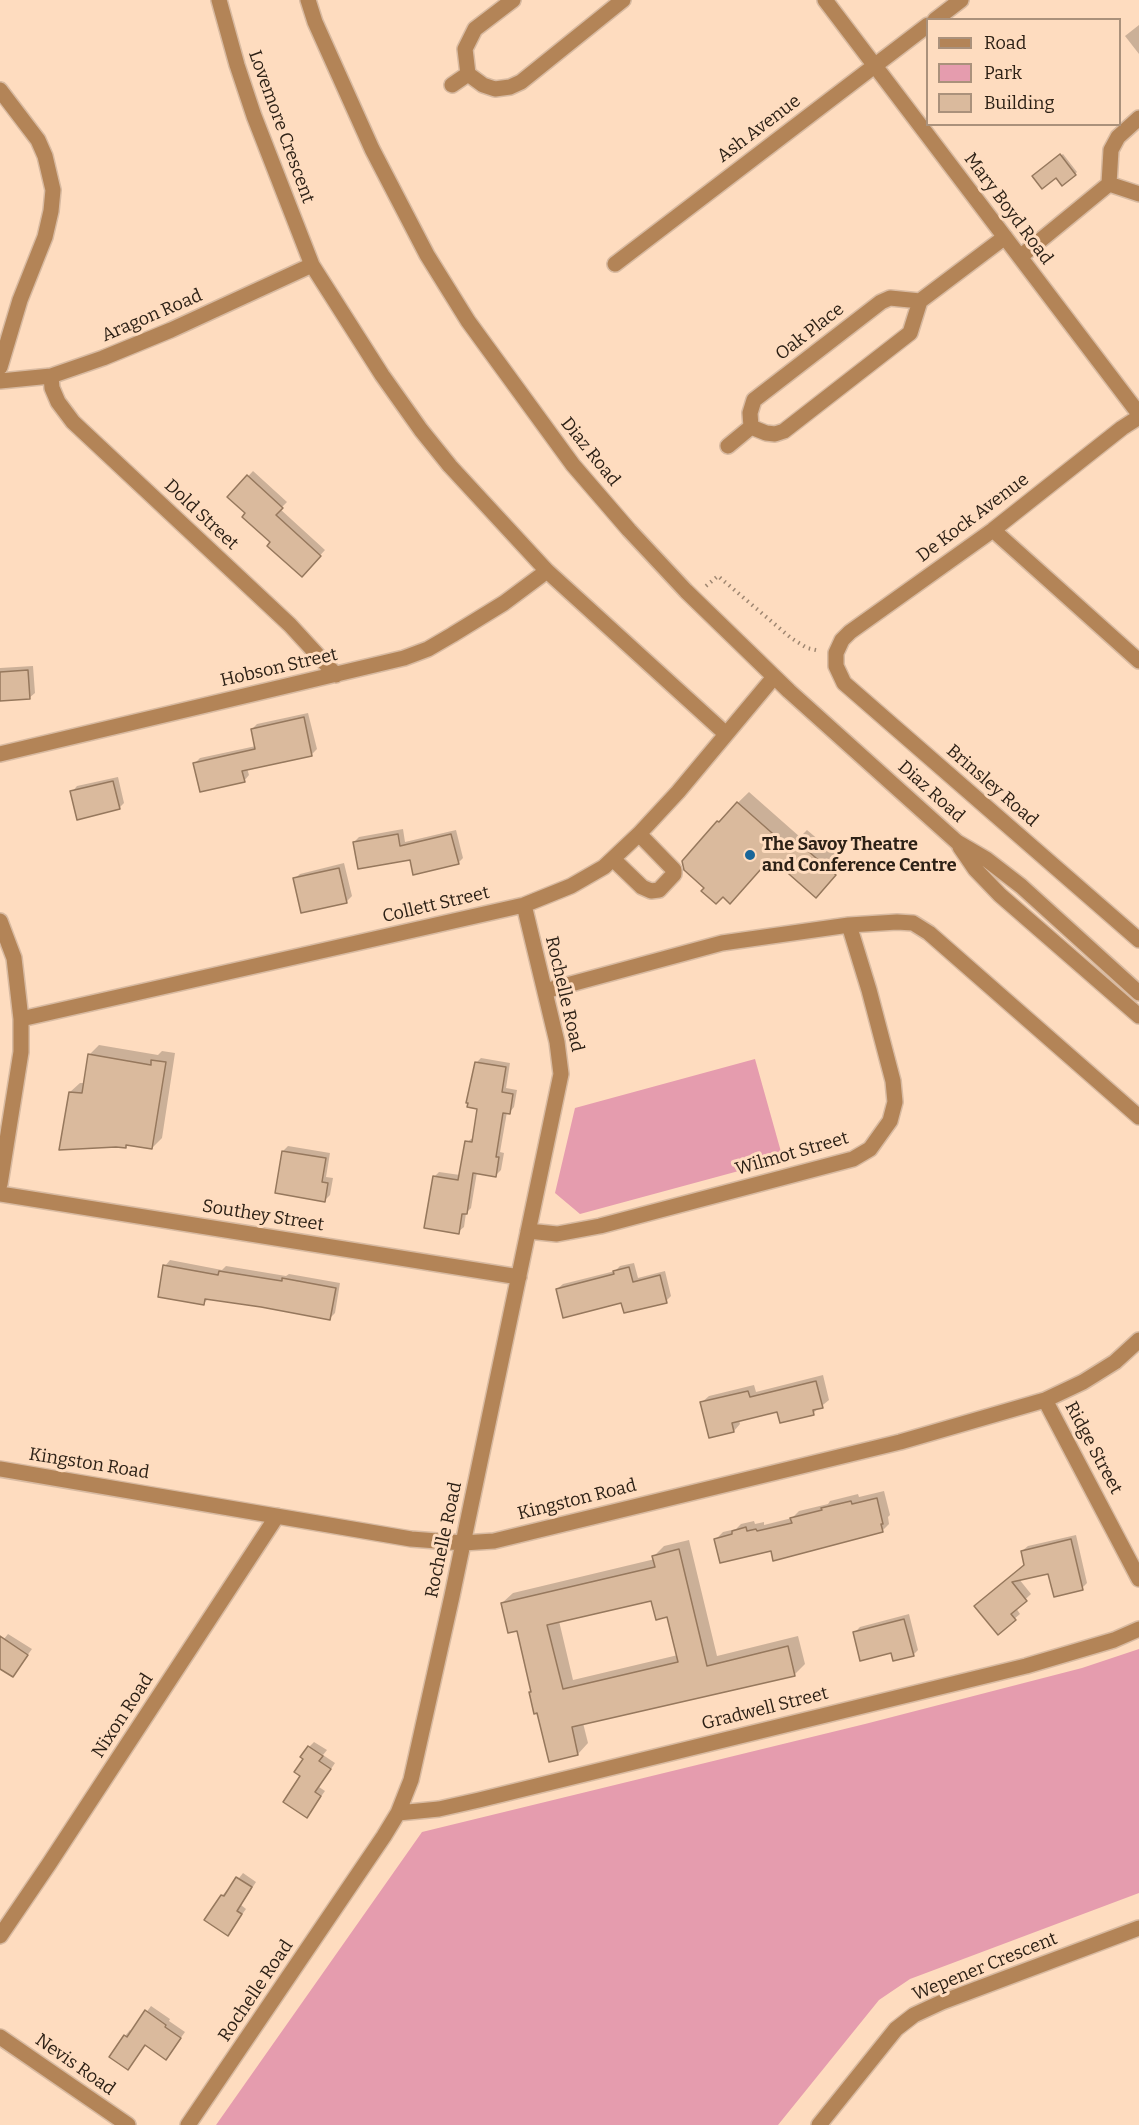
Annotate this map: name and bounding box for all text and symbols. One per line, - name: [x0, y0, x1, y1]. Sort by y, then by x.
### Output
- legend: [926, 18, 1121, 126]
- text: Road: [984, 32, 1026, 54]
- street label: Lovemore Crescent: [243, 48, 319, 206]
- text: Park: [984, 62, 1022, 84]
- street label: Ash Avenue: [713, 91, 805, 167]
- text: Building: [984, 92, 1055, 114]
- street label: Mary Boyd Road: [959, 149, 1057, 269]
- street label: Aragon Road: [98, 285, 206, 347]
- street label: Oak Place: [772, 299, 848, 365]
- street label: Diaz Road: [556, 413, 624, 491]
- street label: De Kock Avenue: [913, 469, 1033, 567]
- street label: Dold Street: [159, 475, 243, 555]
- street label: Hobson Street: [218, 644, 340, 692]
- street label: Brinsley Road: [942, 740, 1042, 832]
- street label: Diaz Road: [893, 756, 969, 828]
- place label: The Savoy Theatre and Conference Centre: [762, 834, 957, 876]
- marker: The Savoy Theatre and Conference Centre: [743, 848, 757, 862]
- street label: Collett Street: [380, 882, 492, 928]
- street label: Rochelle Road: [540, 934, 588, 1054]
- street label: Wilmot Street: [733, 1128, 851, 1180]
- street label: Southey Street: [201, 1196, 325, 1236]
- street label: Ridge Street: [1060, 1398, 1126, 1498]
- street label: Kingston Road: [27, 1444, 151, 1484]
- street label: Kingston Road: [515, 1475, 639, 1525]
- street label: Rochelle Road: [421, 1480, 467, 1600]
- street label: Nixon Road: [88, 1670, 158, 1762]
- street label: Gradwell Street: [700, 1683, 830, 1735]
- street label: Wepener Crescent: [910, 1928, 1060, 2006]
- street label: Rochelle Road: [214, 1936, 298, 2046]
- street label: Nevis Road: [31, 2030, 119, 2100]

